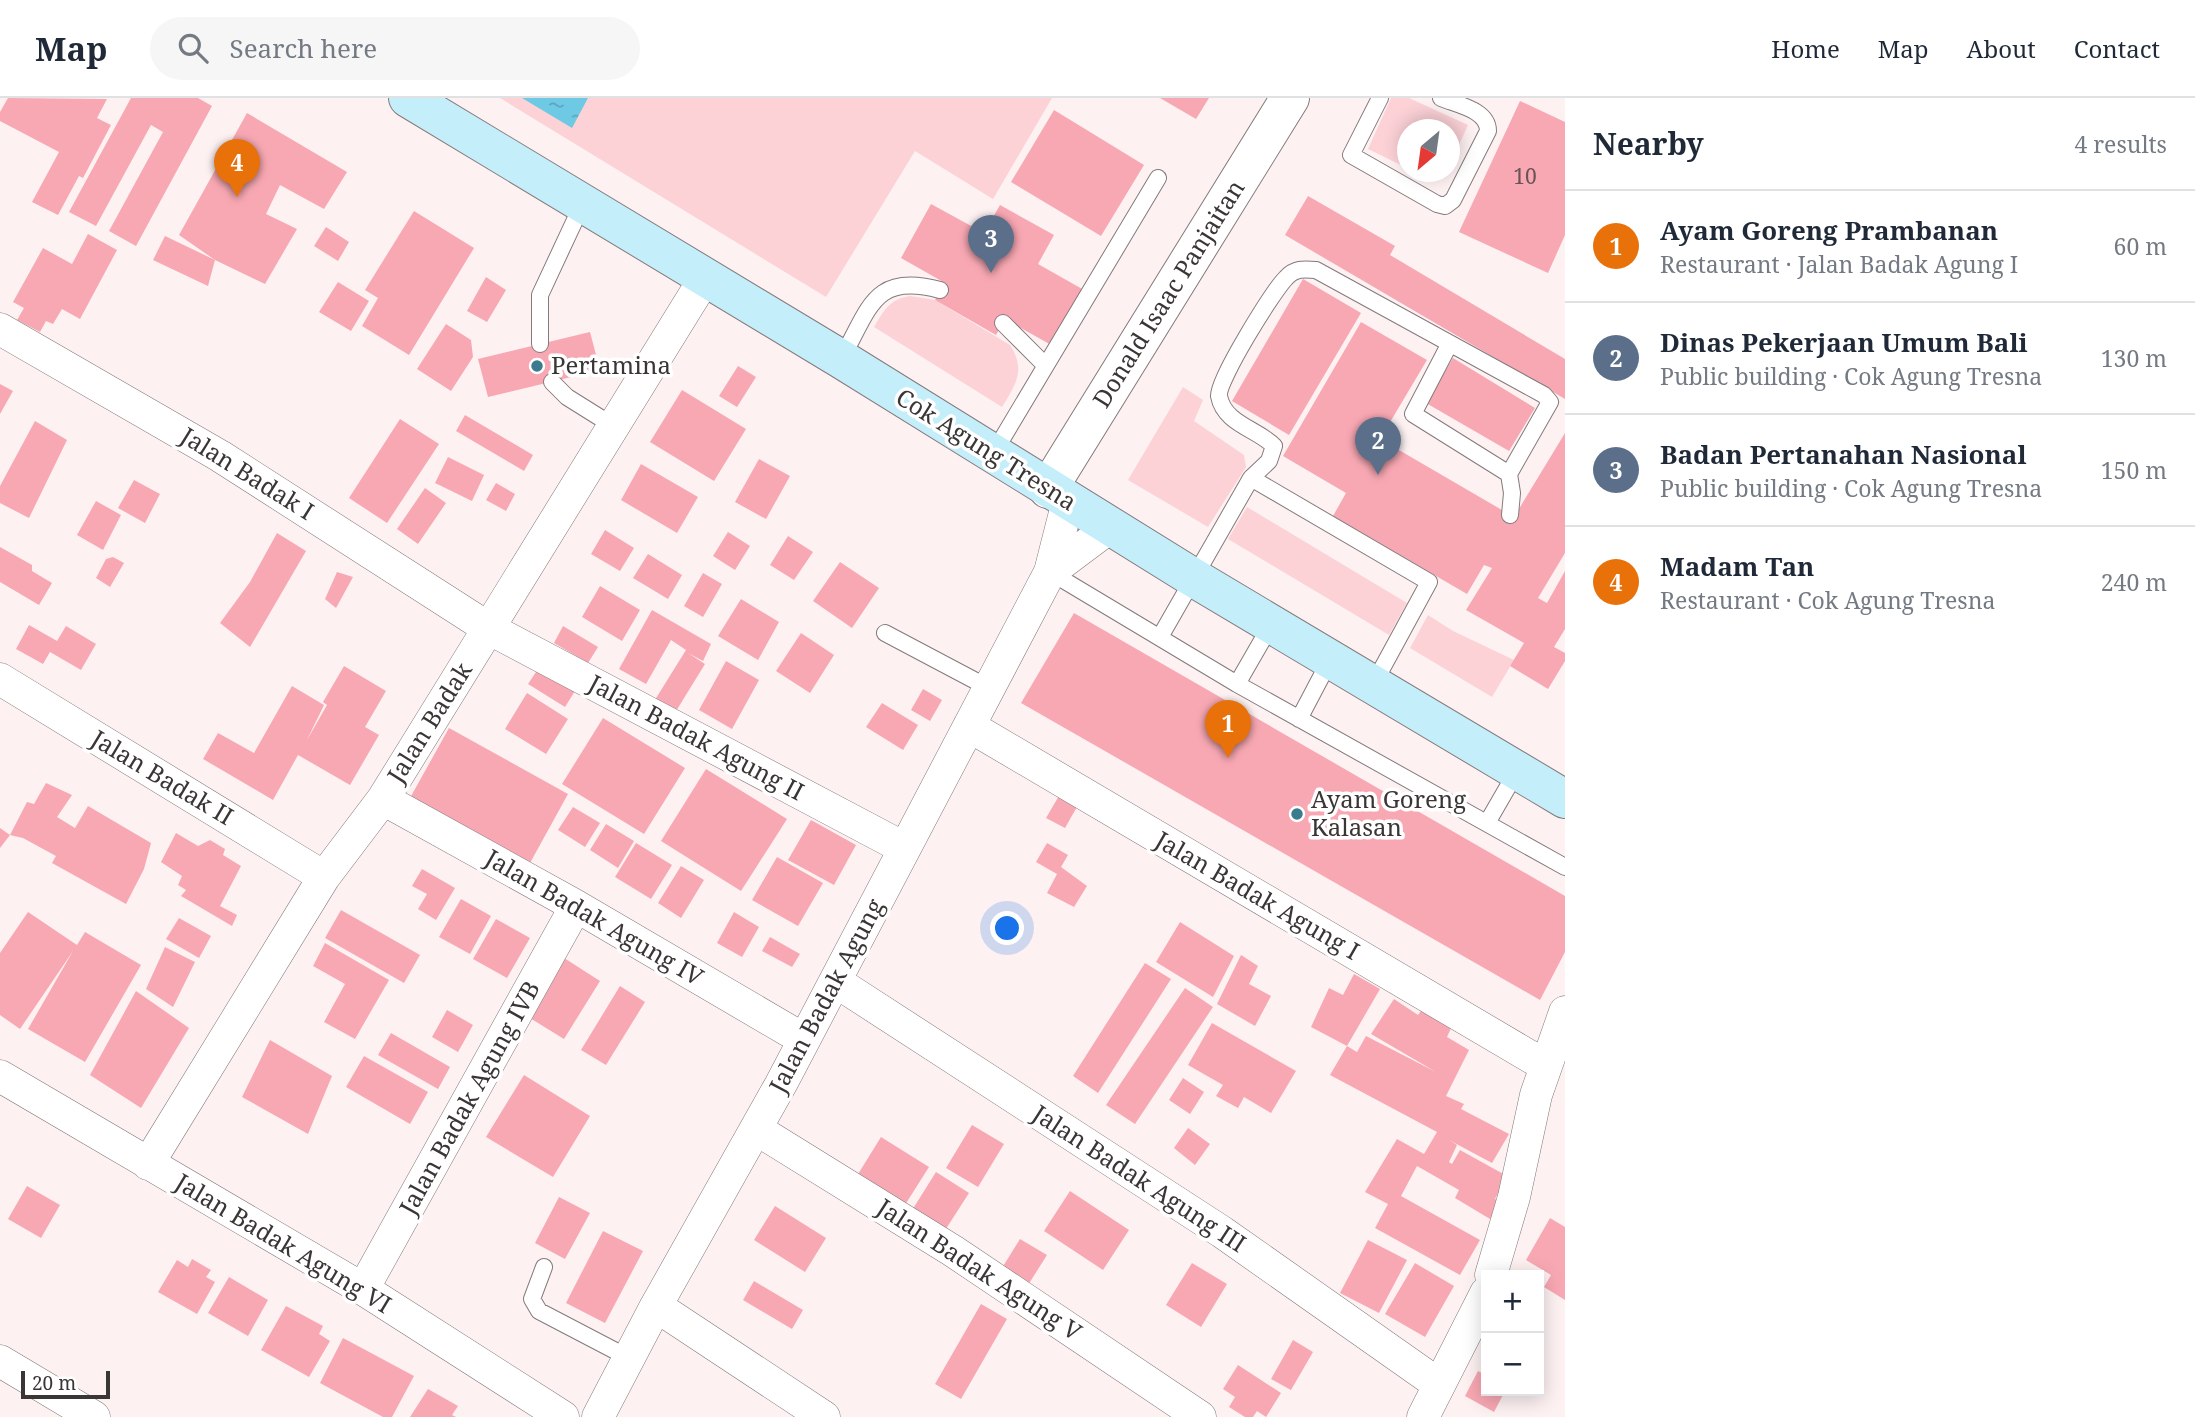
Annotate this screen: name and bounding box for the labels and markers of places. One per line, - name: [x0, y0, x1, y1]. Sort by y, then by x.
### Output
- pin: 4: [214, 139, 260, 197]
- pin: 3: [968, 215, 1014, 273]
- place label: Pertamina: [551, 348, 671, 381]
- marker: Pertamina: [529, 358, 545, 374]
- pin: 2: [1355, 417, 1401, 475]
- pin: 1: [1205, 700, 1251, 758]
- place label: Ayam Goreng Kalasan: [1311, 782, 1466, 843]
- marker: Ayam Goreng Kalasan: [1289, 806, 1305, 822]

